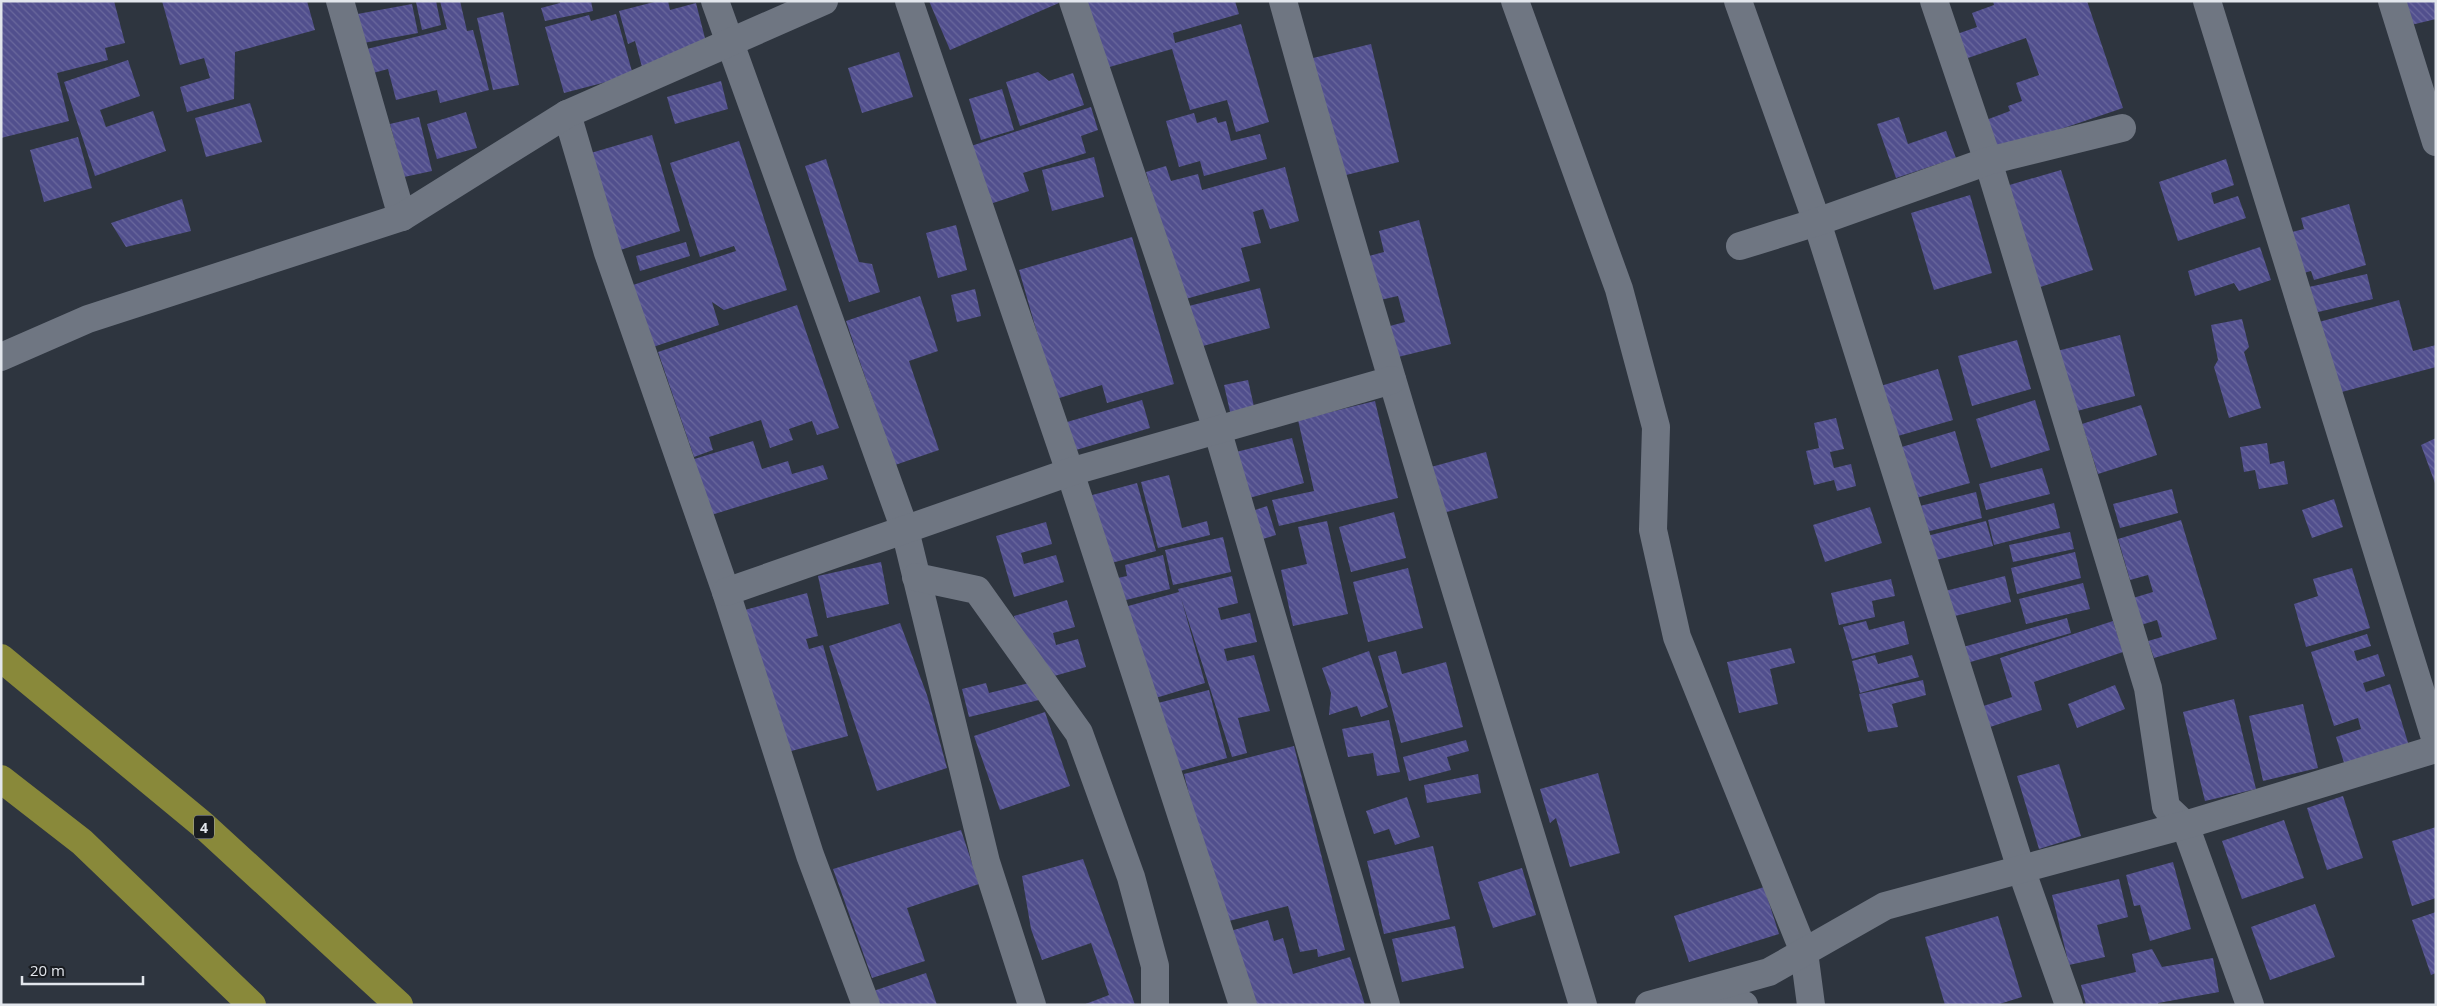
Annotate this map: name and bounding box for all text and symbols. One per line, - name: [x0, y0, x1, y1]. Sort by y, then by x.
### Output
- road number: 4: [194, 816, 214, 839]
- scale bar: [22, 954, 144, 986]
- text: 20 m: [30, 960, 65, 980]

